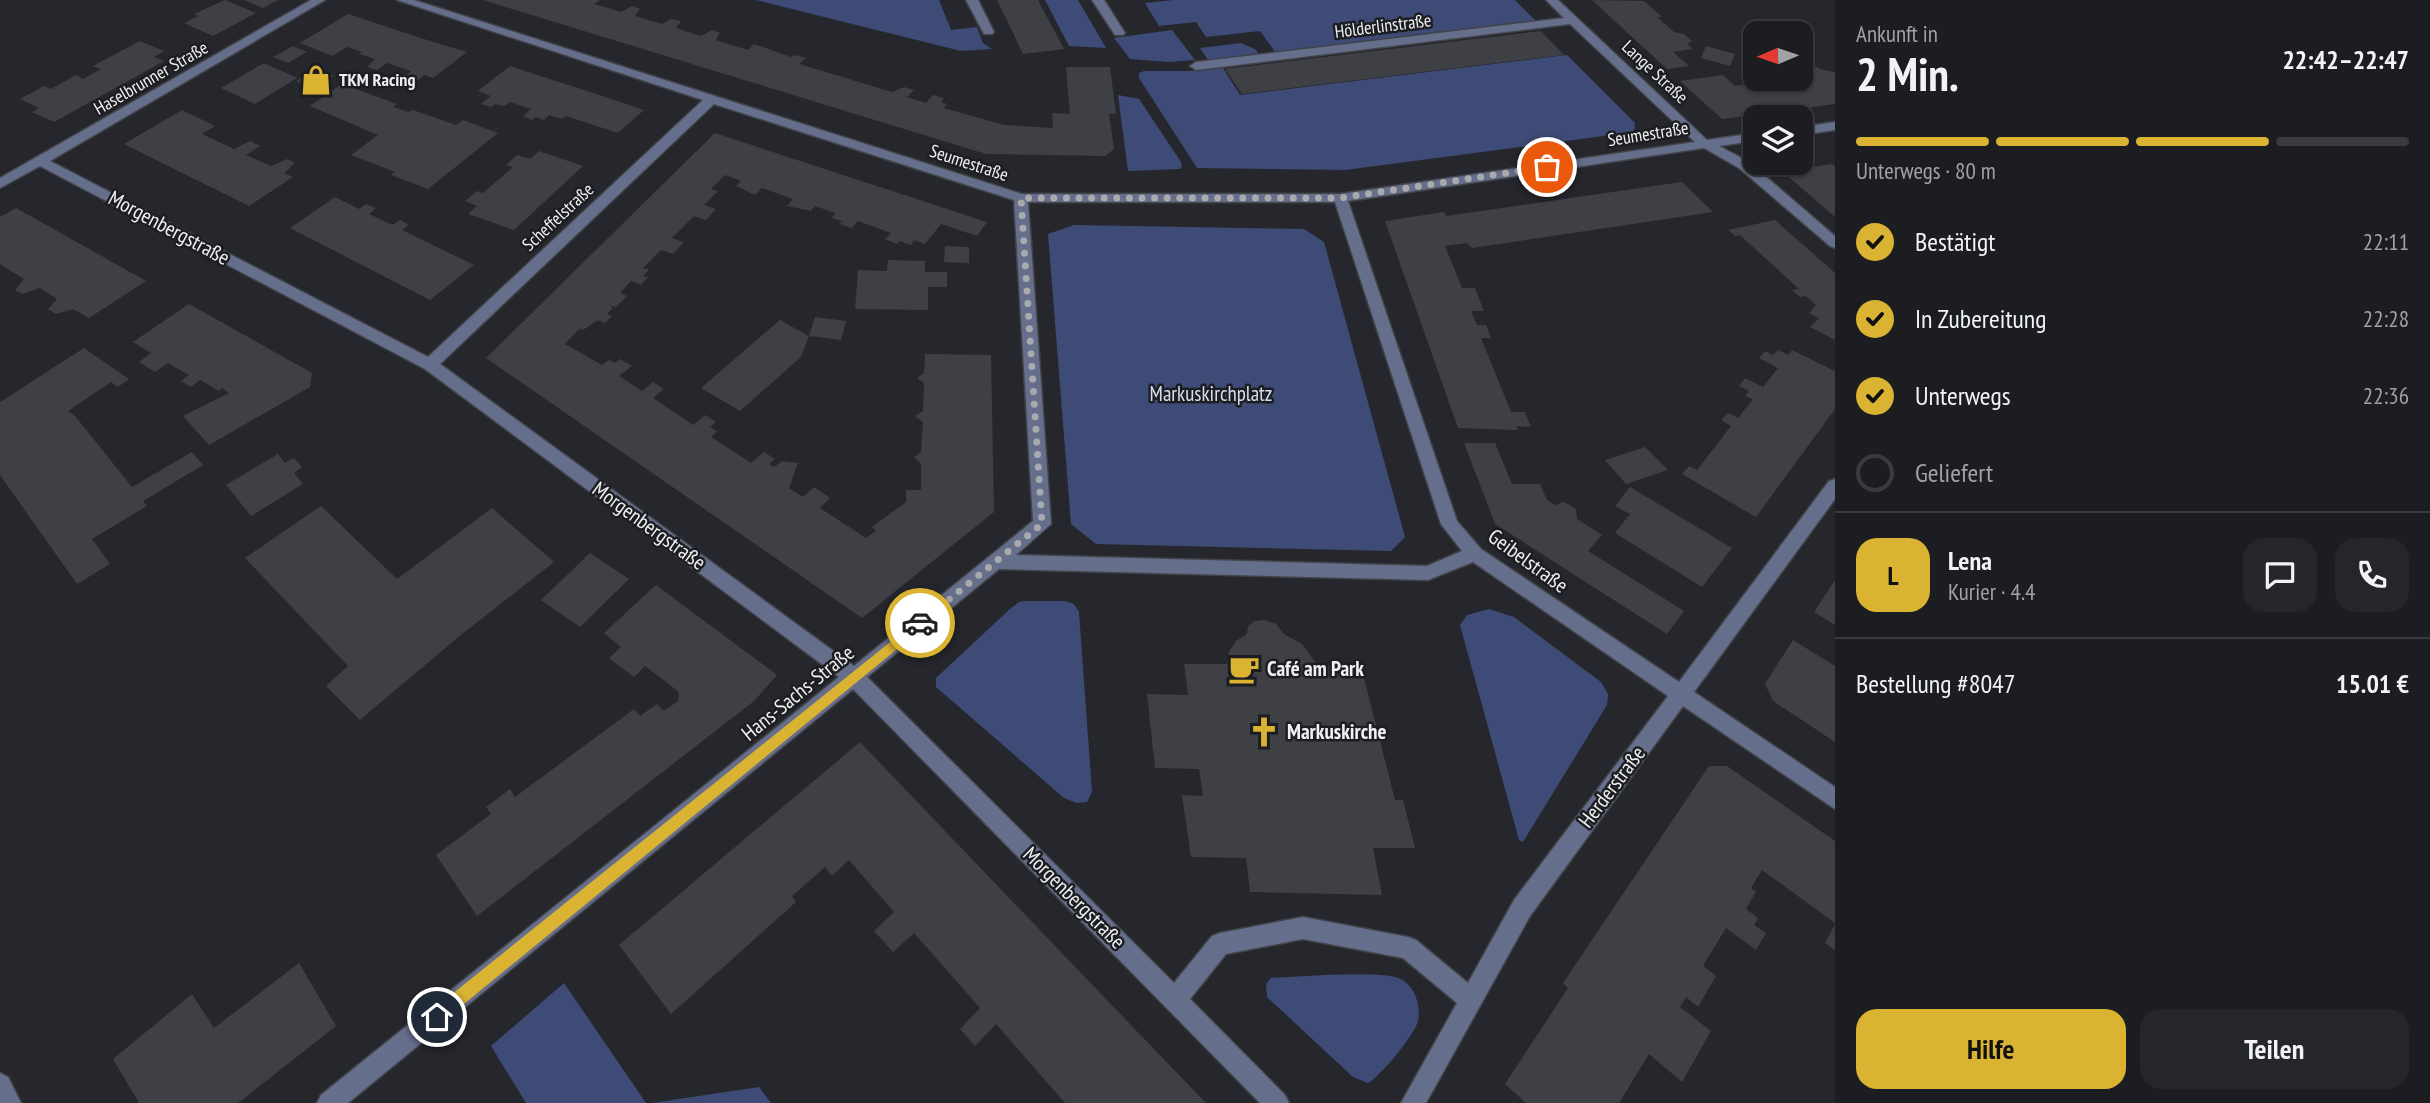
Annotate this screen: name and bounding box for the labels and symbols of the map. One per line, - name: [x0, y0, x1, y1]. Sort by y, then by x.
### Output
- street label: Hölderlinstraße: [1333, 8, 1433, 43]
- north arrow: [1743, 21, 1813, 91]
- street label: Lange Straße: [1617, 35, 1693, 108]
- street label: Haselbrunner Straße: [90, 36, 212, 120]
- shop icon: TKM Racing: [299, 63, 333, 97]
- place label: TKM Racing: [339, 68, 415, 91]
- street label: Seumestraße: [1606, 116, 1690, 151]
- pin: [1517, 137, 1577, 197]
- street label: Seumestraße: [927, 139, 1011, 186]
- street label: Scheffelstraße: [517, 178, 598, 256]
- street label: Morgenbergstraße: [104, 184, 235, 271]
- park label: Markuskirchplatz: [1150, 380, 1272, 407]
- street label: Morgenbergstraße: [587, 475, 711, 576]
- street label: Geibelstraße: [1483, 523, 1574, 599]
- courier: [885, 588, 955, 658]
- street label: Hans-Sachs-Straße: [736, 639, 860, 746]
- cafe icon: Café am Park: [1227, 652, 1261, 686]
- place label: Café am Park: [1267, 655, 1364, 682]
- church icon: Markuskirche: [1247, 715, 1281, 749]
- place label: Markuskirche: [1287, 718, 1386, 745]
- street label: Herderstraße: [1572, 741, 1651, 833]
- street label: Morgenbergstraße: [1018, 841, 1131, 954]
- pin: [407, 987, 467, 1047]

